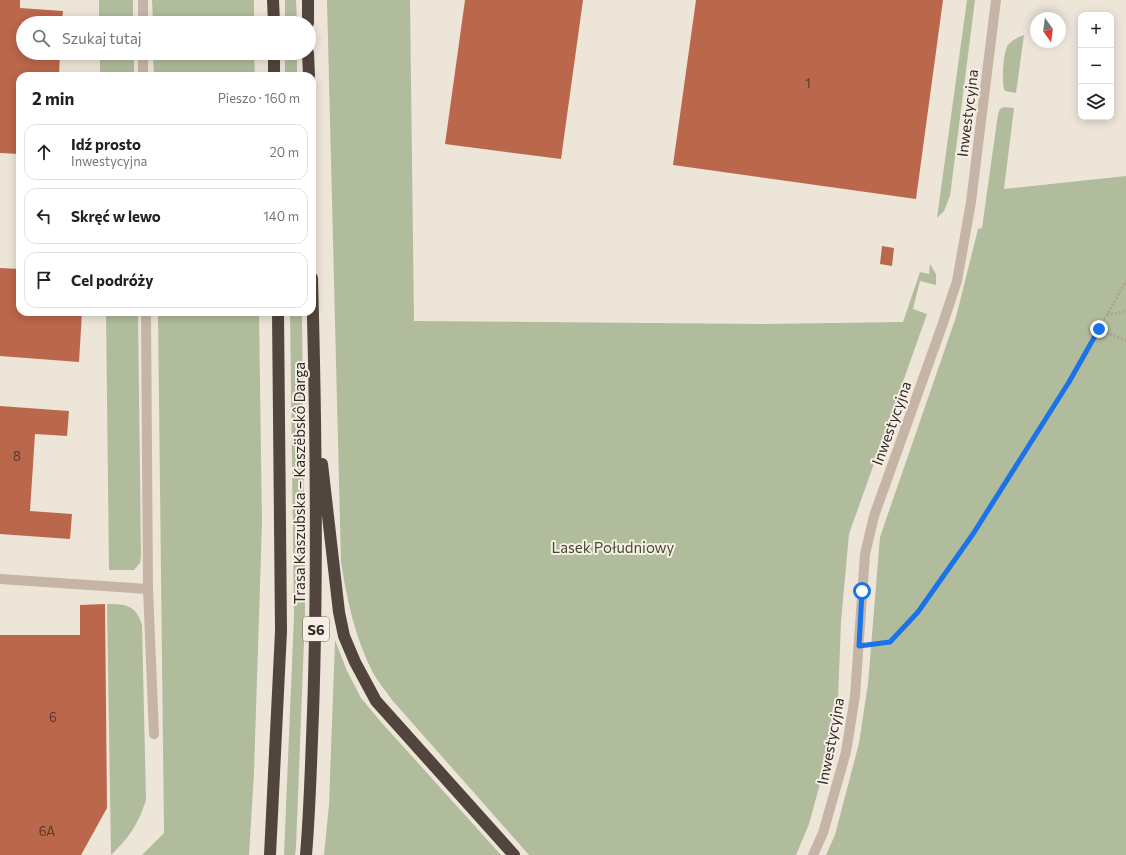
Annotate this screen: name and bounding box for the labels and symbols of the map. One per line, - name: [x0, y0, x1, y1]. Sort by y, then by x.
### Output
- north arrow: [1030, 12, 1066, 48]
- street label: Inwestycyjna: [953, 68, 981, 158]
- house number: 1: [805, 75, 811, 91]
- route end: [1090, 320, 1108, 338]
- street label: Trasa Kaszubska – Kaszëbskô Darga: [290, 362, 308, 604]
- street label: Inwestycyjna: [867, 379, 915, 467]
- house number: 8: [13, 448, 21, 464]
- park label: Lasek Południowy: [552, 538, 675, 556]
- route start: [853, 582, 871, 600]
- road number: S6: [303, 617, 329, 641]
- street label: Inwestycyjna: [813, 696, 847, 786]
- house number: 6: [49, 709, 57, 725]
- house number: 6A: [39, 823, 55, 839]

